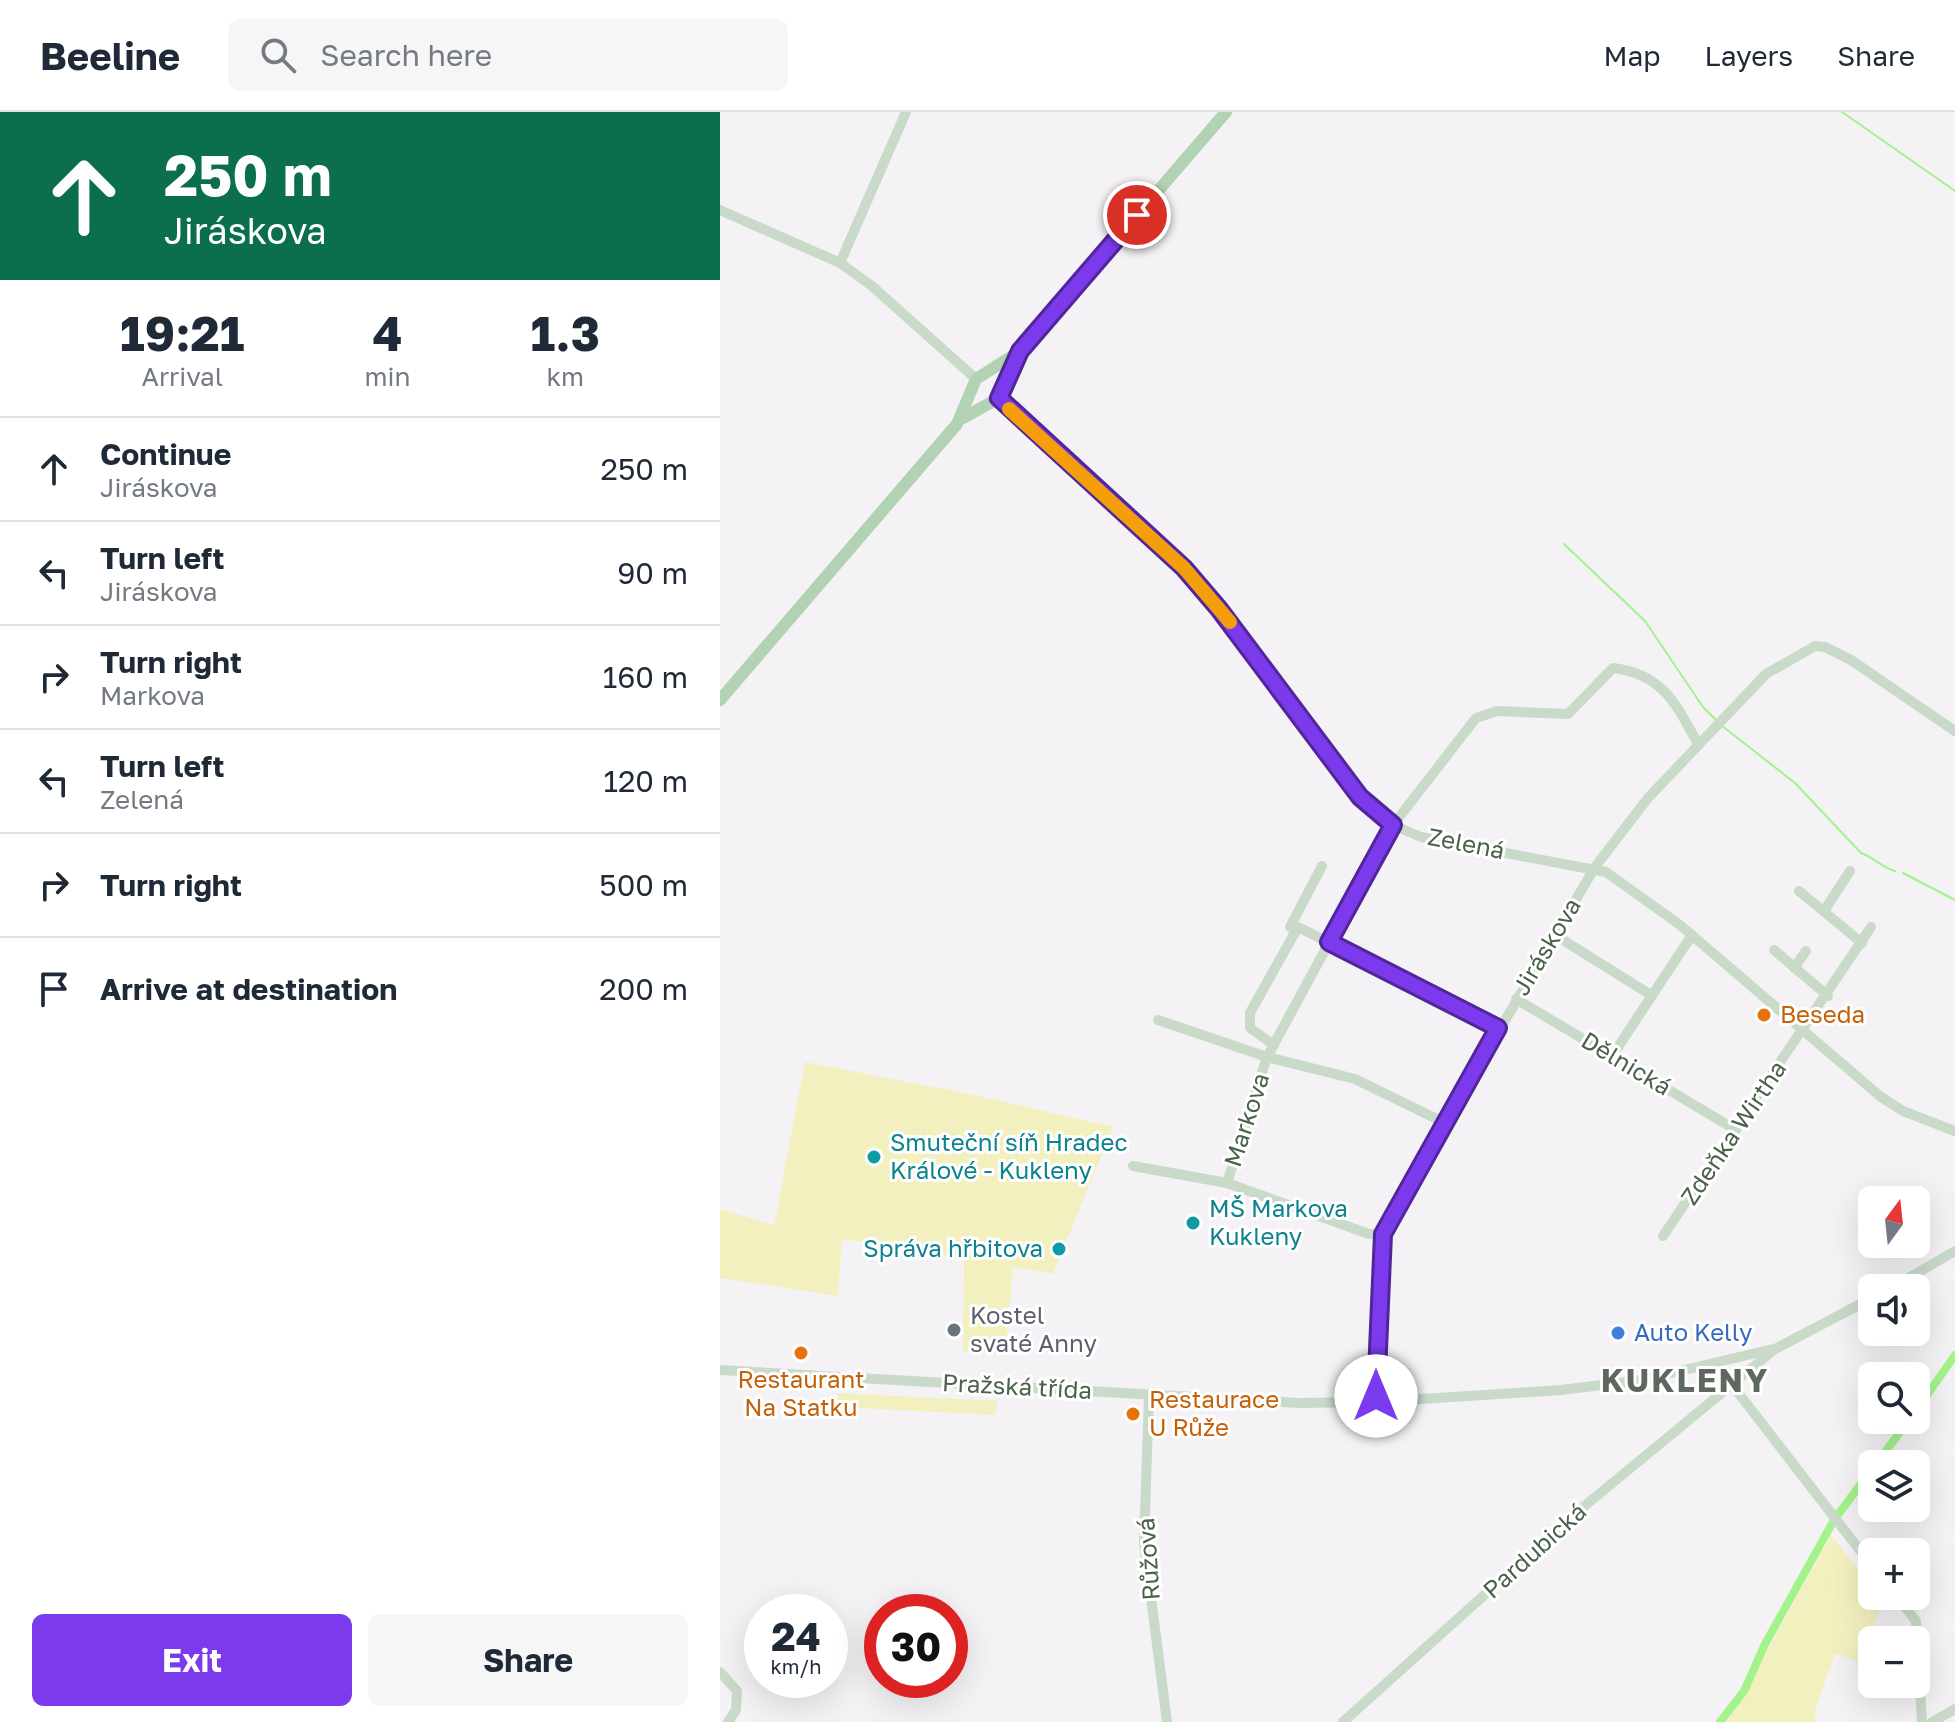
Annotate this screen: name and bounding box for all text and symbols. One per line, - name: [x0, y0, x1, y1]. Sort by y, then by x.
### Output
- search box: [228, 19, 788, 91]
- text: Beeline: [40, 33, 180, 78]
- icon: search: [256, 33, 300, 77]
- text: Search here: [320, 37, 492, 73]
- text: Map: [1603, 39, 1661, 72]
- text: Layers: [1705, 39, 1793, 72]
- text: Share: [1837, 39, 1915, 72]
- text: 250 m: [164, 141, 332, 208]
- icon: ahead: [32, 144, 136, 248]
- pin: [1103, 181, 1171, 249]
- icon: arrive: [1115, 193, 1159, 237]
- text: Jiráskova: [164, 209, 327, 252]
- text: 19:21: [120, 304, 245, 362]
- text: 4: [373, 304, 403, 362]
- text: 1.3: [531, 304, 600, 362]
- text: Arrival: [142, 361, 223, 392]
- text: min: [365, 361, 411, 392]
- text: km: [546, 361, 584, 392]
- text: Continue: [100, 436, 231, 472]
- icon: ahead: [32, 447, 76, 491]
- text: 250 m: [601, 451, 688, 487]
- text: Jiráskova: [100, 472, 217, 503]
- text: Turn left: [100, 540, 225, 576]
- icon: left: [32, 551, 76, 595]
- text: 90 m: [617, 555, 688, 591]
- text: Jiráskova: [100, 576, 217, 607]
- text: Turn right: [100, 644, 242, 680]
- icon: right: [32, 655, 76, 699]
- text: 160 m: [603, 659, 688, 695]
- text: Markova: [100, 680, 205, 711]
- text: Turn left: [100, 748, 225, 784]
- icon: left: [32, 759, 76, 803]
- text: 120 m: [603, 763, 688, 799]
- text: Zelená: [100, 784, 184, 815]
- street label: Zelená: [1425, 821, 1507, 864]
- icon: right: [32, 863, 76, 907]
- text: Turn right: [100, 867, 242, 903]
- text: 500 m: [599, 867, 688, 903]
- street label: Jiráskova: [1505, 892, 1586, 1000]
- icon: arrive: [32, 967, 76, 1011]
- text: Arrive at destination: [100, 971, 397, 1007]
- text: 200 m: [599, 971, 688, 1007]
- place label: Beseda: [1780, 999, 1865, 1028]
- marker: Beseda: [1755, 1006, 1773, 1024]
- street label: Dělnická: [1577, 1025, 1677, 1101]
- street label: Zdeňka Wirtha: [1674, 1055, 1792, 1210]
- street label: Markova: [1217, 1069, 1274, 1170]
- place label: Smuteční síň Hradec Králové - Kukleny: [890, 1127, 1128, 1184]
- marker: Smuteční síň Hradec Králové - Kukleny: [865, 1148, 883, 1166]
- north arrow: [1858, 1186, 1930, 1258]
- map controls: [1858, 1186, 1930, 1698]
- place label: MŠ Markova Kukleny: [1209, 1193, 1348, 1250]
- marker: MŠ Markova Kukleny: [1184, 1214, 1202, 1232]
- place label: Správa hřbitova: [863, 1233, 1043, 1262]
- marker: Správa hřbitova: [1050, 1240, 1068, 1258]
- button: sound: [1858, 1274, 1930, 1346]
- place label: Kostel svaté Anny: [970, 1300, 1097, 1357]
- place label: Auto Kelly: [1634, 1317, 1752, 1346]
- marker: Kostel svaté Anny: [945, 1321, 963, 1339]
- marker: Auto Kelly: [1609, 1324, 1627, 1342]
- marker: Restaurant Na Statku: [792, 1344, 810, 1362]
- position arrow: [1334, 1354, 1418, 1438]
- district label: KUKLENY: [1601, 1361, 1769, 1399]
- button: search: [1858, 1362, 1930, 1434]
- place label: Restaurant Na Statku: [737, 1364, 865, 1421]
- street label: Pražská třída: [941, 1367, 1093, 1404]
- place label: Restaurace U Růže: [1149, 1384, 1279, 1441]
- marker: Restaurace U Růže: [1124, 1405, 1142, 1423]
- button: layers: [1858, 1450, 1930, 1522]
- street label: Pardubická: [1477, 1496, 1591, 1604]
- street label: Růžová: [1130, 1517, 1165, 1601]
- button: +: [1858, 1538, 1930, 1610]
- speed limit sign: 30: [864, 1594, 968, 1698]
- text: 24: [771, 1612, 821, 1660]
- button: Exit: [32, 1614, 352, 1706]
- button: Share: [368, 1614, 688, 1706]
- button: −: [1858, 1626, 1930, 1698]
- text: km/h: [771, 1654, 821, 1678]

